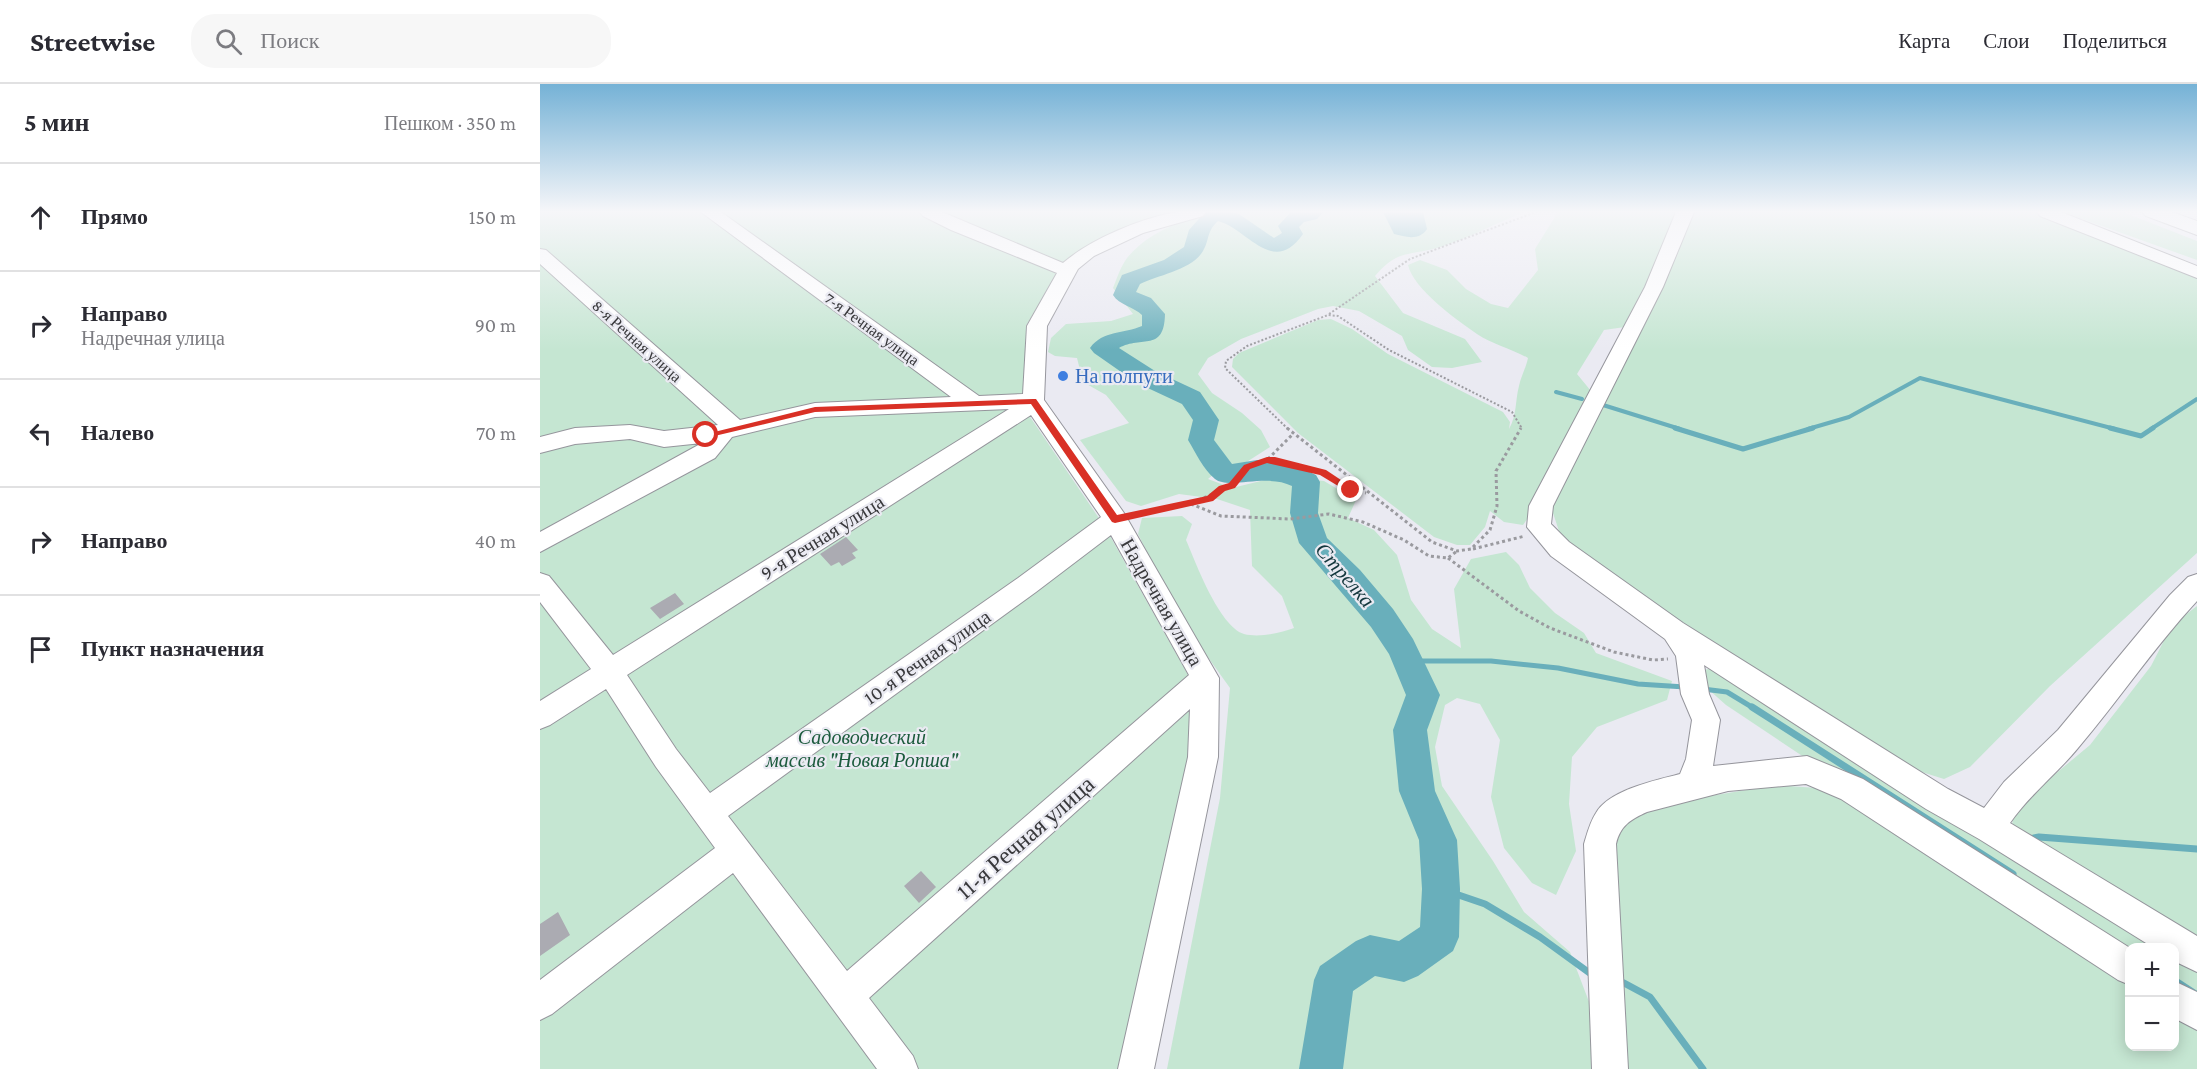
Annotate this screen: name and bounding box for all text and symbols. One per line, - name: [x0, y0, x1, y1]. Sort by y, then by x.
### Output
- search box: [191, 14, 611, 68]
- icon: search: [212, 25, 245, 58]
- text: Streetwise: [30, 26, 155, 57]
- text: Поиск: [260, 28, 319, 53]
- text: Карта: [1898, 29, 1950, 53]
- text: Слои: [1983, 29, 2029, 53]
- text: Поделиться: [2062, 29, 2167, 53]
- text: 5 мин: [24, 108, 89, 137]
- text: Пешком · 350 m: [384, 112, 516, 134]
- icon: ahead: [24, 201, 57, 234]
- text: Прямо: [81, 204, 148, 229]
- text: 150 m: [469, 206, 516, 228]
- street label: 7-я Речная улица: [821, 289, 922, 370]
- street label: 8-я Речная улица: [588, 297, 685, 386]
- text: Направо: [81, 301, 167, 326]
- icon: right: [24, 309, 57, 342]
- text: 90 m: [475, 314, 516, 336]
- text: Надречная улица: [81, 327, 225, 349]
- place label: На полпути: [1075, 365, 1173, 388]
- marker: На полпути: [1056, 369, 1070, 383]
- icon: left: [24, 417, 57, 450]
- text: Налево: [81, 420, 154, 445]
- route start: [692, 421, 718, 447]
- text: 70 m: [476, 422, 516, 444]
- route end: [1337, 476, 1363, 502]
- street label: 9-я Речная улица: [756, 490, 889, 585]
- icon: right: [24, 525, 57, 558]
- text: Направо: [81, 528, 167, 553]
- text: 40 m: [475, 530, 516, 552]
- street label: Надречная улица: [1116, 534, 1208, 670]
- water label: Стрелка: [1310, 538, 1380, 612]
- street label: 10-я Речная улица: [859, 605, 995, 710]
- icon: arrive: [24, 633, 57, 666]
- text: Пункт назначения: [81, 636, 264, 661]
- park label: Садоводческий массив "Новая Ропша": [765, 726, 959, 771]
- street label: 11-я Речная улица: [951, 770, 1100, 904]
- map controls: [2125, 943, 2179, 1051]
- button: +: [2125, 943, 2179, 997]
- button: −: [2125, 997, 2179, 1051]

